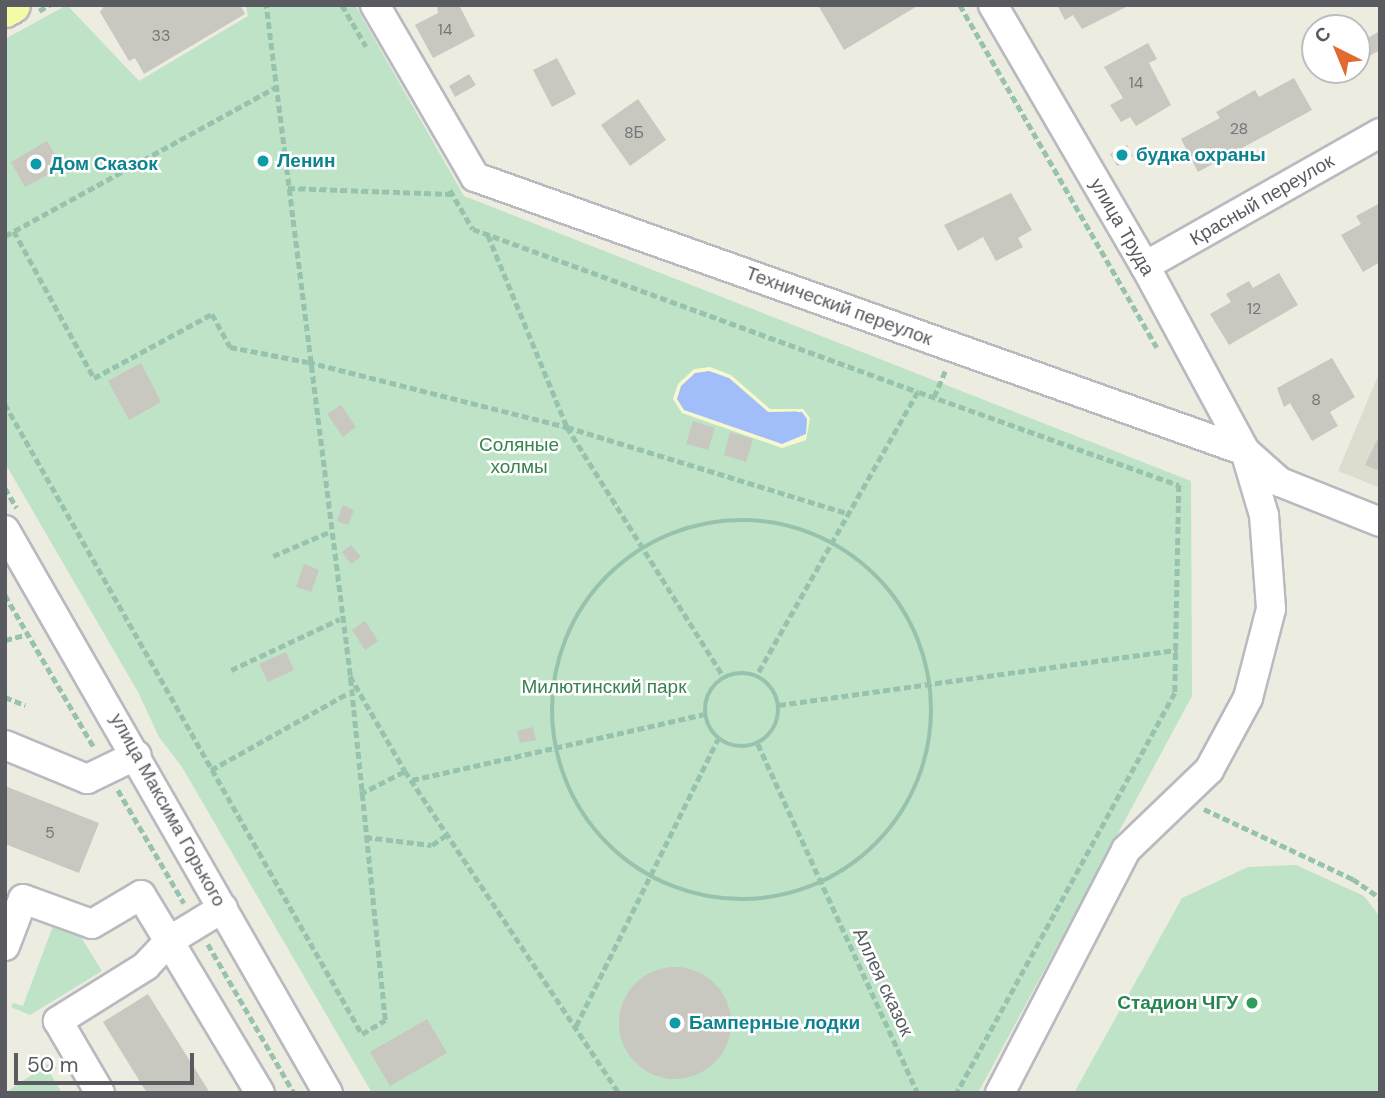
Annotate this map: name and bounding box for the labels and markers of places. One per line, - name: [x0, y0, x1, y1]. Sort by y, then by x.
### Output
- place label: будка охраны: [1136, 144, 1266, 166]
- marker: будка охраны: [1114, 147, 1130, 163]
- place label: Ленин: [277, 150, 336, 172]
- place label: Дом Сказок: [50, 153, 158, 175]
- marker: Ленин: [255, 153, 271, 169]
- marker: Дом Сказок: [28, 156, 44, 172]
- place label: Стадион ЧГУ: [1117, 992, 1238, 1014]
- marker: Стадион ЧГУ: [1244, 995, 1260, 1011]
- place label: Бамперные лодки: [689, 1012, 860, 1034]
- marker: Бамперные лодки: [667, 1015, 683, 1031]

